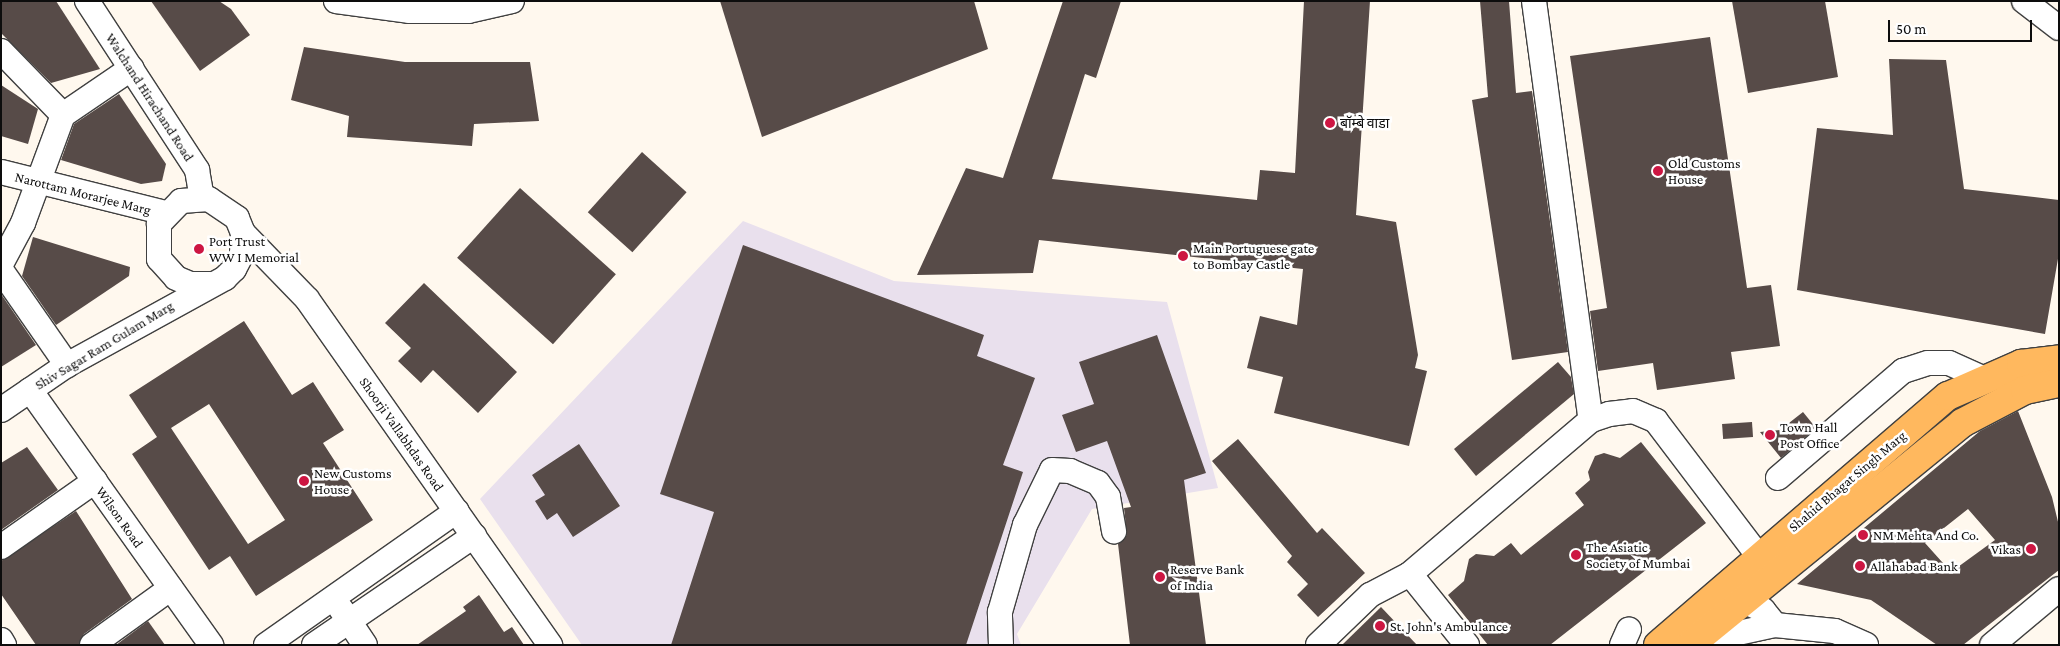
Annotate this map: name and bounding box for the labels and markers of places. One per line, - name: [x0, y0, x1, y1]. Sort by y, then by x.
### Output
- place label: बॉम्बे वाडा: [1340, 115, 1389, 131]
- marker: बॉम्बे वाडा: [1324, 117, 1336, 129]
- place label: Old Customs House: [1668, 155, 1740, 188]
- marker: Old Customs House: [1652, 165, 1664, 177]
- place label: Port Trust WW I Memorial: [209, 233, 299, 266]
- place label: Main Portuguese gate to Bombay Castle: [1193, 240, 1314, 272]
- marker: Port Trust WW I Memorial: [193, 243, 205, 255]
- marker: Main Portuguese gate to Bombay Castle: [1177, 250, 1189, 262]
- place label: Town Hall Post Office: [1780, 419, 1839, 452]
- marker: Town Hall Post Office: [1764, 429, 1776, 441]
- place label: New Customs House: [314, 465, 392, 498]
- marker: New Customs House: [298, 475, 310, 487]
- place label: NM Mehta And Co.: [1873, 527, 1979, 543]
- marker: NM Mehta And Co.: [1857, 529, 1869, 541]
- place label: The Asiatic Society of Mumbai: [1586, 539, 1690, 572]
- place label: Vikas: [1991, 541, 2021, 557]
- marker: Vikas: [2025, 543, 2037, 555]
- marker: The Asiatic Society of Mumbai: [1570, 549, 1582, 561]
- place label: Allahabad Bank: [1870, 558, 1958, 574]
- marker: Allahabad Bank: [1854, 560, 1866, 572]
- place label: Reserve Bank of India: [1170, 561, 1244, 594]
- marker: Reserve Bank of India: [1154, 571, 1166, 583]
- place label: St. John's Ambulance: [1390, 618, 1508, 634]
- marker: St. John's Ambulance: [1374, 620, 1386, 632]

